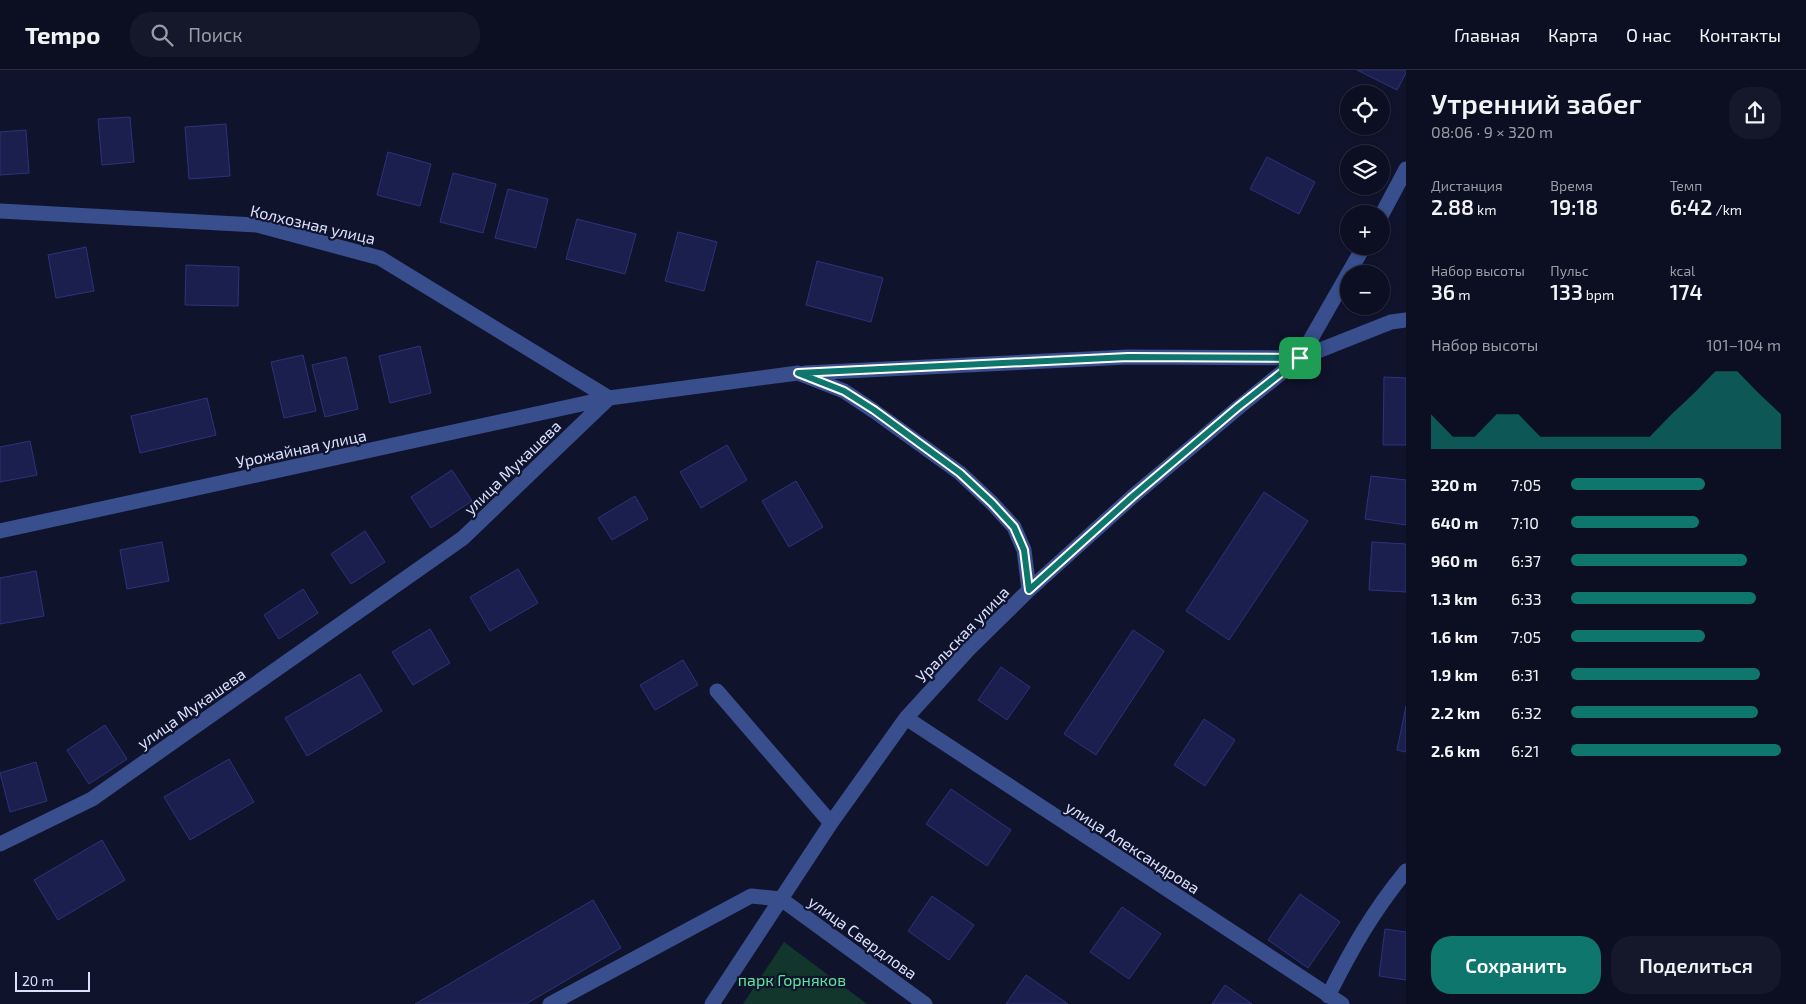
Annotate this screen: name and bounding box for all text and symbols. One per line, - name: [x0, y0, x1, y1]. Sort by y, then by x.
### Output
- search box: [130, 12, 480, 57]
- text: Tempo: [25, 20, 100, 49]
- icon: search: [148, 21, 176, 49]
- text: Поиск: [188, 23, 243, 46]
- text: Главная: [1454, 24, 1520, 46]
- text: Карта: [1548, 24, 1598, 46]
- text: О нас: [1626, 24, 1671, 46]
- text: Контакты: [1699, 24, 1781, 46]
- map controls: [1340, 85, 1390, 315]
- button: locate: [1340, 85, 1390, 135]
- text: Утренний забег: [1431, 86, 1642, 120]
- button: share: [1729, 87, 1781, 139]
- text: 08:06 · 9 × 320 m: [1431, 122, 1553, 141]
- button: layers: [1340, 145, 1390, 195]
- text: Дистанция: [1431, 177, 1503, 194]
- text: Время: [1550, 177, 1593, 194]
- text: Темп: [1670, 177, 1702, 194]
- text: 2.88: [1431, 194, 1474, 219]
- text: 19:18: [1550, 194, 1598, 219]
- text: 6:42: [1670, 194, 1712, 219]
- street label: Колхозная улица: [248, 200, 377, 249]
- text: km: [1474, 201, 1496, 218]
- text: /km: [1712, 201, 1742, 218]
- button: +: [1340, 205, 1390, 255]
- text: Набор высоты: [1431, 262, 1525, 279]
- text: Пульс: [1550, 262, 1589, 279]
- text: kcal: [1670, 262, 1695, 279]
- button: −: [1340, 265, 1390, 315]
- text: 36: [1431, 279, 1455, 304]
- text: 133: [1550, 279, 1583, 304]
- text: 174: [1670, 279, 1703, 304]
- text: m: [1455, 286, 1470, 303]
- text: bpm: [1583, 286, 1614, 303]
- text: Набор высоты: [1431, 335, 1538, 354]
- text: 101–104 m: [1706, 335, 1781, 354]
- pin: [1279, 337, 1321, 379]
- icon: arrive: [1286, 344, 1314, 372]
- street label: улица Мукашева: [460, 416, 565, 519]
- street label: Урожайная улица: [234, 425, 368, 472]
- text: 320 m: [1431, 475, 1477, 494]
- text: 7:05: [1511, 475, 1541, 494]
- text: 640 m: [1431, 513, 1478, 532]
- text: 7:10: [1511, 513, 1539, 532]
- text: 960 m: [1431, 551, 1478, 570]
- text: 6:37: [1511, 551, 1541, 570]
- street label: Уральская улица: [911, 582, 1013, 687]
- text: 1.3 km: [1431, 589, 1477, 608]
- text: 6:33: [1511, 589, 1542, 608]
- text: 1.6 km: [1431, 627, 1478, 646]
- text: 7:05: [1511, 627, 1541, 646]
- street label: улица Мукашева: [133, 664, 249, 753]
- text: 1.9 km: [1431, 665, 1478, 684]
- text: 6:31: [1511, 665, 1539, 684]
- text: 2.2 km: [1431, 703, 1480, 722]
- text: 6:32: [1511, 703, 1542, 722]
- text: 2.6 km: [1431, 741, 1480, 760]
- text: 6:21: [1511, 741, 1539, 760]
- street label: улица Александрова: [1062, 797, 1204, 898]
- street label: улица Свердлова: [804, 891, 921, 984]
- button: Сохранить: [1431, 936, 1601, 994]
- button: Поделиться: [1611, 936, 1781, 994]
- scale bar: [15, 969, 90, 992]
- park label: парк Горняков: [738, 970, 846, 989]
- text: 20 m: [22, 972, 54, 989]

